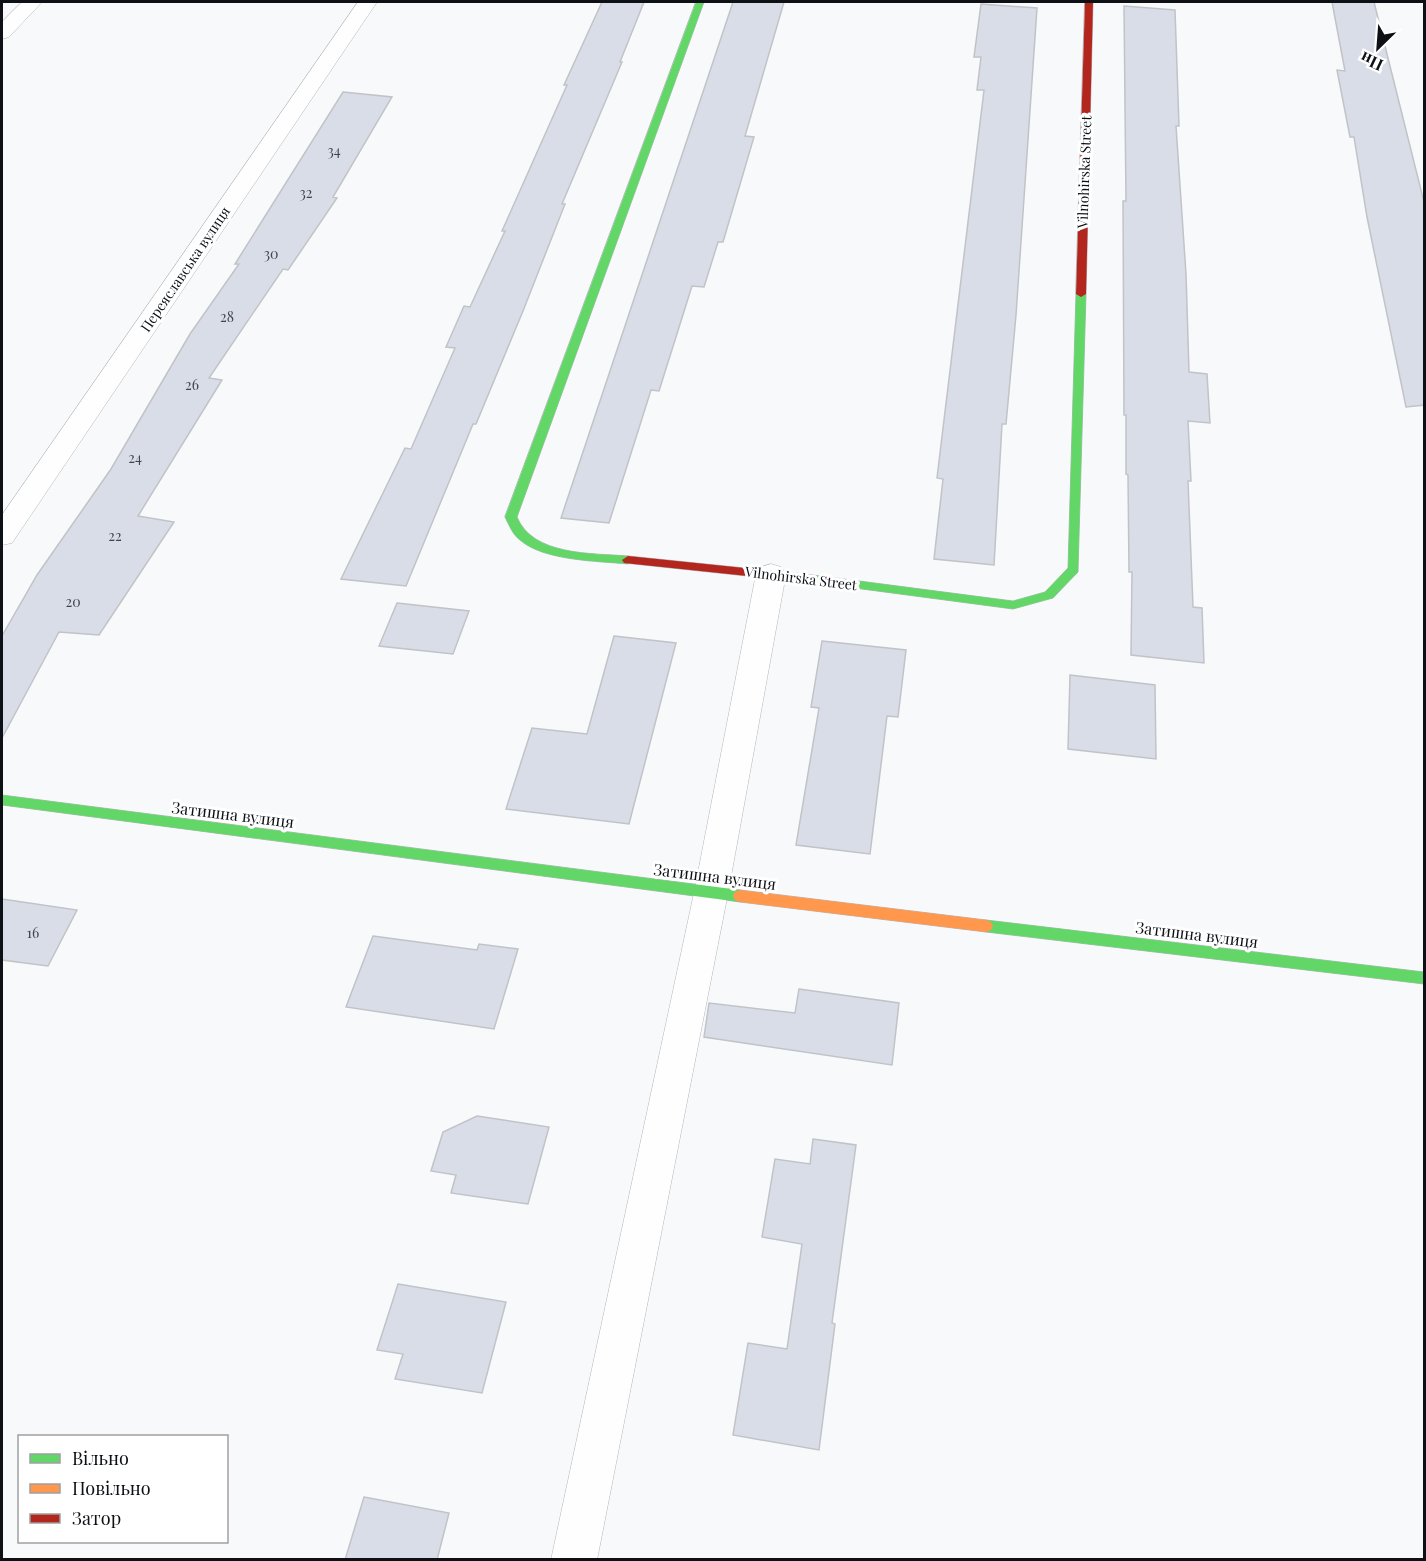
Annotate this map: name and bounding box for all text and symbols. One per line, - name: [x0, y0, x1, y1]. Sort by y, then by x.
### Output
- north arrow: [1348, 18, 1408, 78]
- text: Пн: [1357, 48, 1386, 76]
- street label: Vilnohirska Street: [1073, 114, 1095, 230]
- house number: 34: [327, 141, 341, 160]
- house number: 32: [299, 183, 313, 202]
- street label: Переяславська вулиця: [136, 202, 234, 335]
- house number: 30: [264, 244, 278, 263]
- house number: 28: [220, 307, 234, 326]
- house number: 26: [185, 375, 199, 394]
- house number: 24: [128, 448, 142, 467]
- house number: 22: [108, 526, 122, 545]
- street label: Vilnohirska Street: [743, 562, 859, 594]
- house number: 20: [65, 592, 81, 611]
- street label: Затишна вулиця: [171, 796, 296, 832]
- street label: Затишна вулиця: [653, 858, 778, 894]
- street label: Затишна вулиця: [1135, 916, 1260, 952]
- house number: 16: [27, 923, 39, 942]
- legend: [18, 1435, 228, 1543]
- text: Вільно: [72, 1446, 129, 1470]
- text: Повільно: [72, 1476, 151, 1500]
- text: Затор: [72, 1506, 121, 1530]

